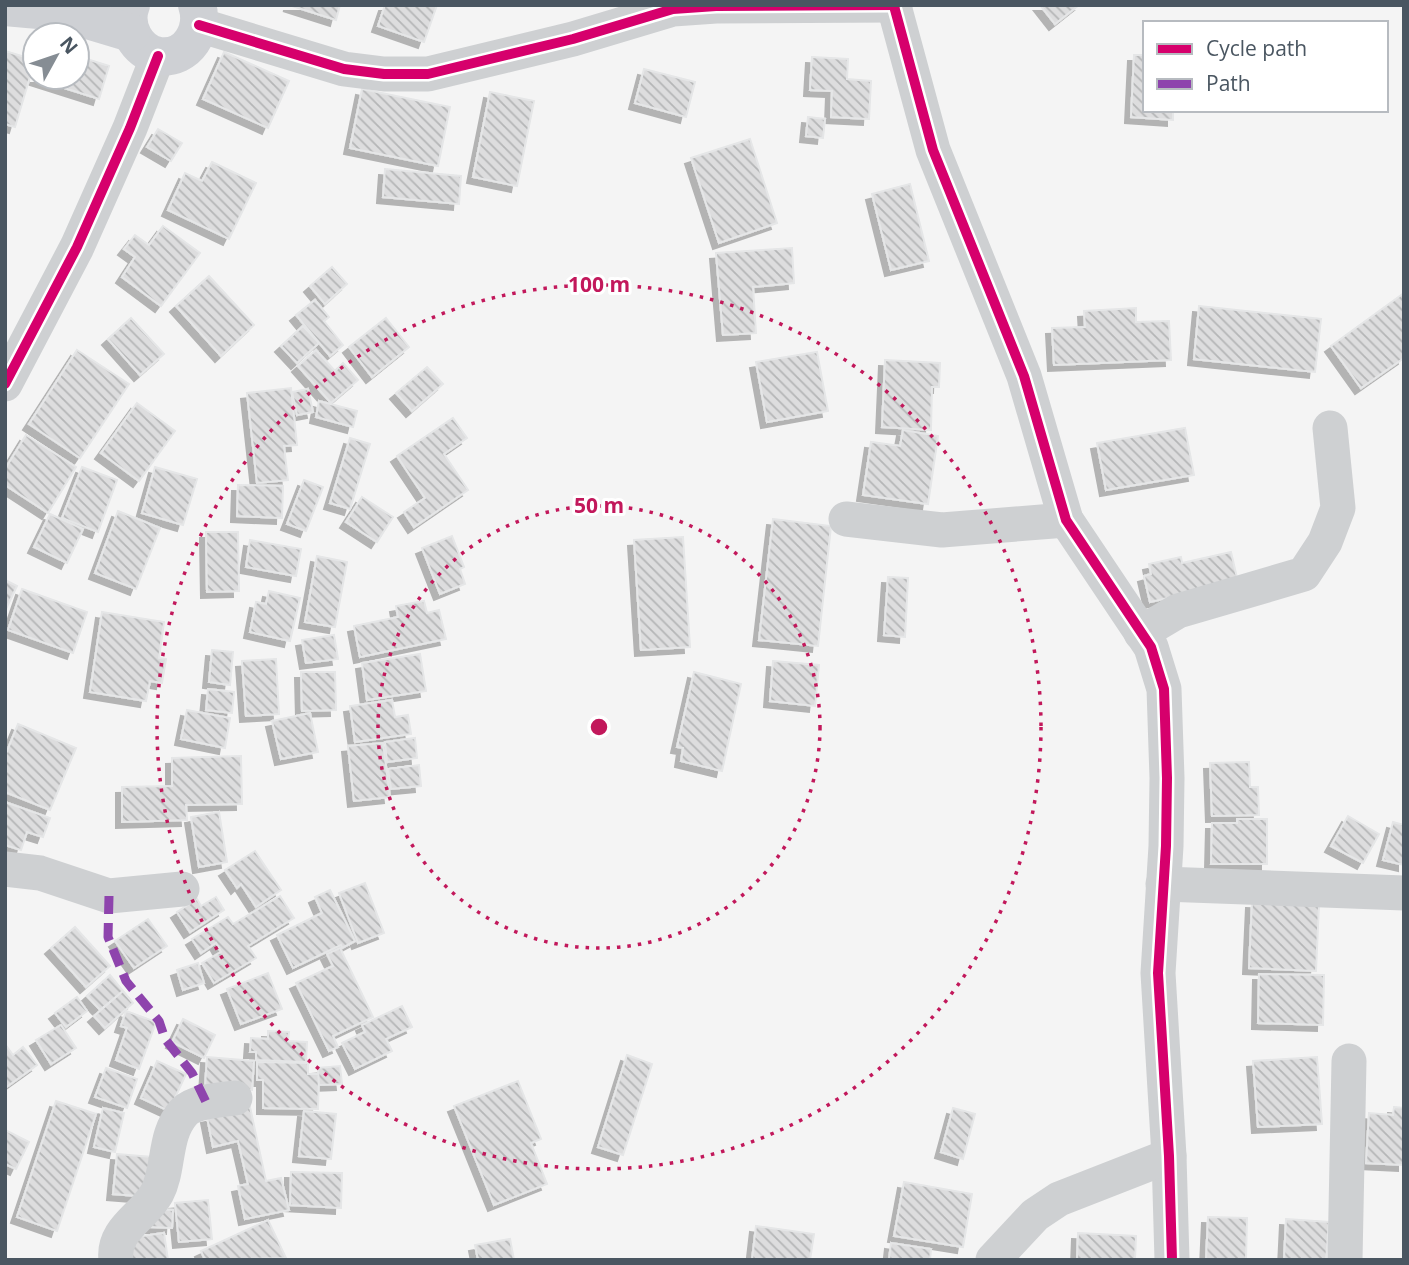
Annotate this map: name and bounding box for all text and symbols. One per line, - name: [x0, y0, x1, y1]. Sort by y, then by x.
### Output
- north arrow: [21, 21, 91, 91]
- legend: [1143, 21, 1388, 112]
- text: N: [54, 31, 84, 59]
- text: Cycle path: [1206, 34, 1307, 62]
- text: Path: [1206, 69, 1251, 97]
- text: 100 m: [568, 270, 630, 298]
- text: 50 m: [574, 491, 624, 519]
- centre of rings: [587, 715, 611, 739]

